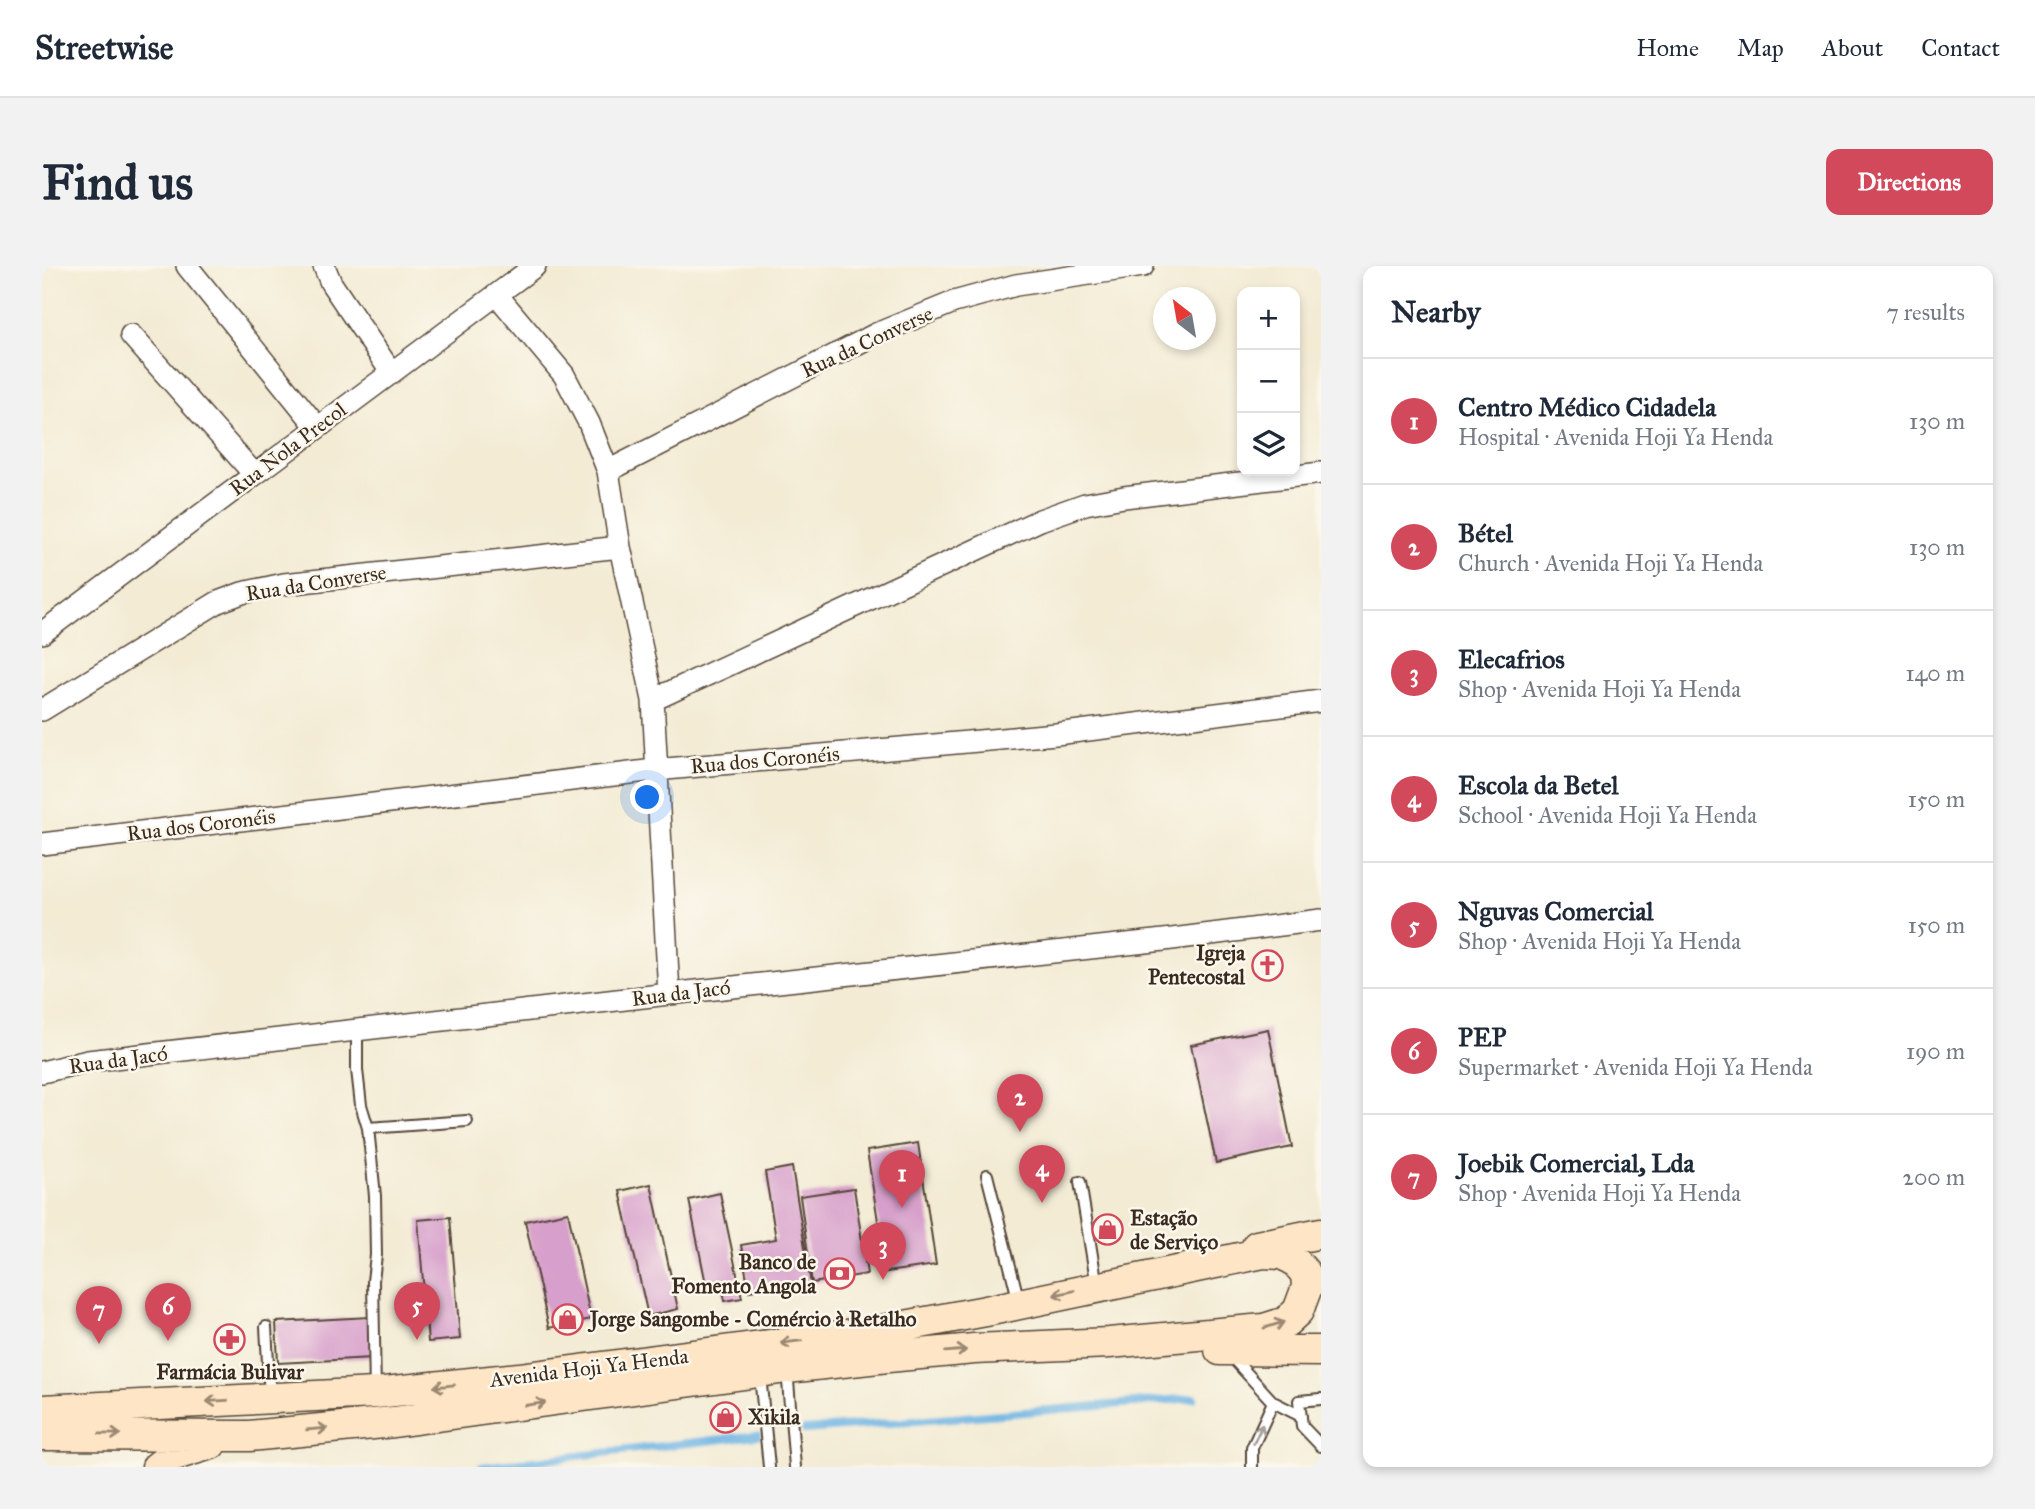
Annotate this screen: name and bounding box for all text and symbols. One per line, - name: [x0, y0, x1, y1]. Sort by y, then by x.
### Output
- text: Streetwise: [35, 28, 173, 68]
- text: Home: [1636, 33, 1699, 63]
- text: Map: [1737, 33, 1784, 63]
- text: About: [1822, 33, 1883, 63]
- text: Contact: [1921, 33, 2000, 63]
- button: Directions: [1826, 149, 1993, 215]
- text: Find us: [42, 153, 193, 212]
- north arrow: [1153, 287, 1216, 350]
- map controls: [1237, 287, 1300, 476]
- button: +: [1237, 287, 1300, 350]
- text: Nearby: [1391, 294, 1481, 330]
- text: 7 results: [1886, 298, 1965, 326]
- street label: Rua da Converse: [797, 300, 937, 384]
- button: −: [1237, 350, 1300, 413]
- text: Centro Médico Cidadela: [1458, 391, 1716, 423]
- street label: Rua Nola Precol: [224, 396, 352, 501]
- text: 1: [1409, 407, 1419, 435]
- text: 130 m: [1909, 407, 1965, 435]
- button: layers: [1237, 413, 1300, 476]
- text: Hospital · Avenida Hoji Ya Henda: [1458, 423, 1773, 451]
- text: Bétel: [1458, 517, 1513, 549]
- text: 2: [1408, 533, 1420, 561]
- text: 130 m: [1909, 533, 1965, 561]
- text: Church · Avenida Hoji Ya Henda: [1458, 549, 1763, 577]
- street label: Rua da Converse: [244, 559, 388, 607]
- text: Elecafrios: [1458, 643, 1565, 675]
- text: 3: [1409, 659, 1419, 687]
- text: 140 m: [1905, 659, 1965, 687]
- text: Shop · Avenida Hoji Ya Henda: [1458, 675, 1741, 703]
- street label: Rua dos Coronéis: [689, 741, 841, 779]
- text: Escola da Betel: [1458, 769, 1619, 801]
- your location: [630, 780, 664, 814]
- text: 4: [1408, 785, 1420, 813]
- text: 150 m: [1908, 785, 1965, 813]
- text: School · Avenida Hoji Ya Henda: [1458, 801, 1757, 829]
- street label: Rua dos Coronéis: [125, 803, 277, 847]
- text: Nguvas Comercial: [1458, 895, 1654, 927]
- text: 5: [1409, 911, 1419, 939]
- text: 150 m: [1908, 911, 1965, 939]
- text: Shop · Avenida Hoji Ya Henda: [1458, 927, 1741, 955]
- place label: Igreja Pentecostal: [1148, 940, 1246, 990]
- church icon: Igreja Pentecostal: [1251, 948, 1285, 982]
- street label: Rua da Jacó: [630, 974, 732, 1012]
- text: PEP: [1458, 1021, 1506, 1053]
- text: 6: [1408, 1037, 1420, 1065]
- text: 190 m: [1906, 1037, 1965, 1065]
- street label: Rua da Jacó: [67, 1040, 169, 1080]
- text: Supermarket · Avenida Hoji Ya Henda: [1458, 1053, 1813, 1081]
- pin: 2: [997, 1074, 1043, 1132]
- pin: 4: [1019, 1145, 1065, 1203]
- text: Joebik Comercial, Lda: [1458, 1147, 1694, 1179]
- pin: 1: [879, 1150, 925, 1208]
- text: 7: [1408, 1163, 1420, 1191]
- text: 200 m: [1903, 1163, 1965, 1191]
- text: Shop · Avenida Hoji Ya Henda: [1458, 1179, 1741, 1207]
- place label: Estação de Serviço: [1130, 1205, 1218, 1255]
- shop icon: Estação de Serviço: [1090, 1213, 1124, 1247]
- pin: 3: [860, 1222, 906, 1280]
- place label: Banco de Fomento Angola: [671, 1249, 817, 1299]
- bank icon: Banco de Fomento Angola: [822, 1257, 856, 1291]
- pin: 5: [394, 1282, 440, 1340]
- pin: 6: [145, 1283, 191, 1341]
- pin: 7: [76, 1286, 122, 1344]
- one-way arrow: [1053, 1287, 1076, 1301]
- shop icon: Jorge Sangombe - Comércio à Retalho: [550, 1302, 584, 1336]
- place label: Jorge Sangombe - Comércio à Retalho: [587, 1306, 917, 1333]
- one-way arrow: [1263, 1318, 1285, 1331]
- pharmacy icon: Farmácia Bulivar: [213, 1323, 247, 1357]
- one-way arrow: [780, 1335, 803, 1348]
- street label: Avenida Hoji Ya Henda: [487, 1343, 690, 1393]
- one-way arrow: [944, 1344, 967, 1357]
- place label: Farmácia Bulivar: [156, 1359, 305, 1385]
- one-way arrow: [433, 1379, 455, 1392]
- one-way arrow: [206, 1395, 228, 1408]
- one-way arrow: [523, 1397, 546, 1410]
- shop icon: Xikila: [708, 1400, 742, 1434]
- place label: Xikila: [747, 1404, 801, 1430]
- one-way arrow: [305, 1422, 328, 1435]
- one-way arrow: [1252, 1423, 1265, 1445]
- one-way arrow: [98, 1427, 121, 1441]

